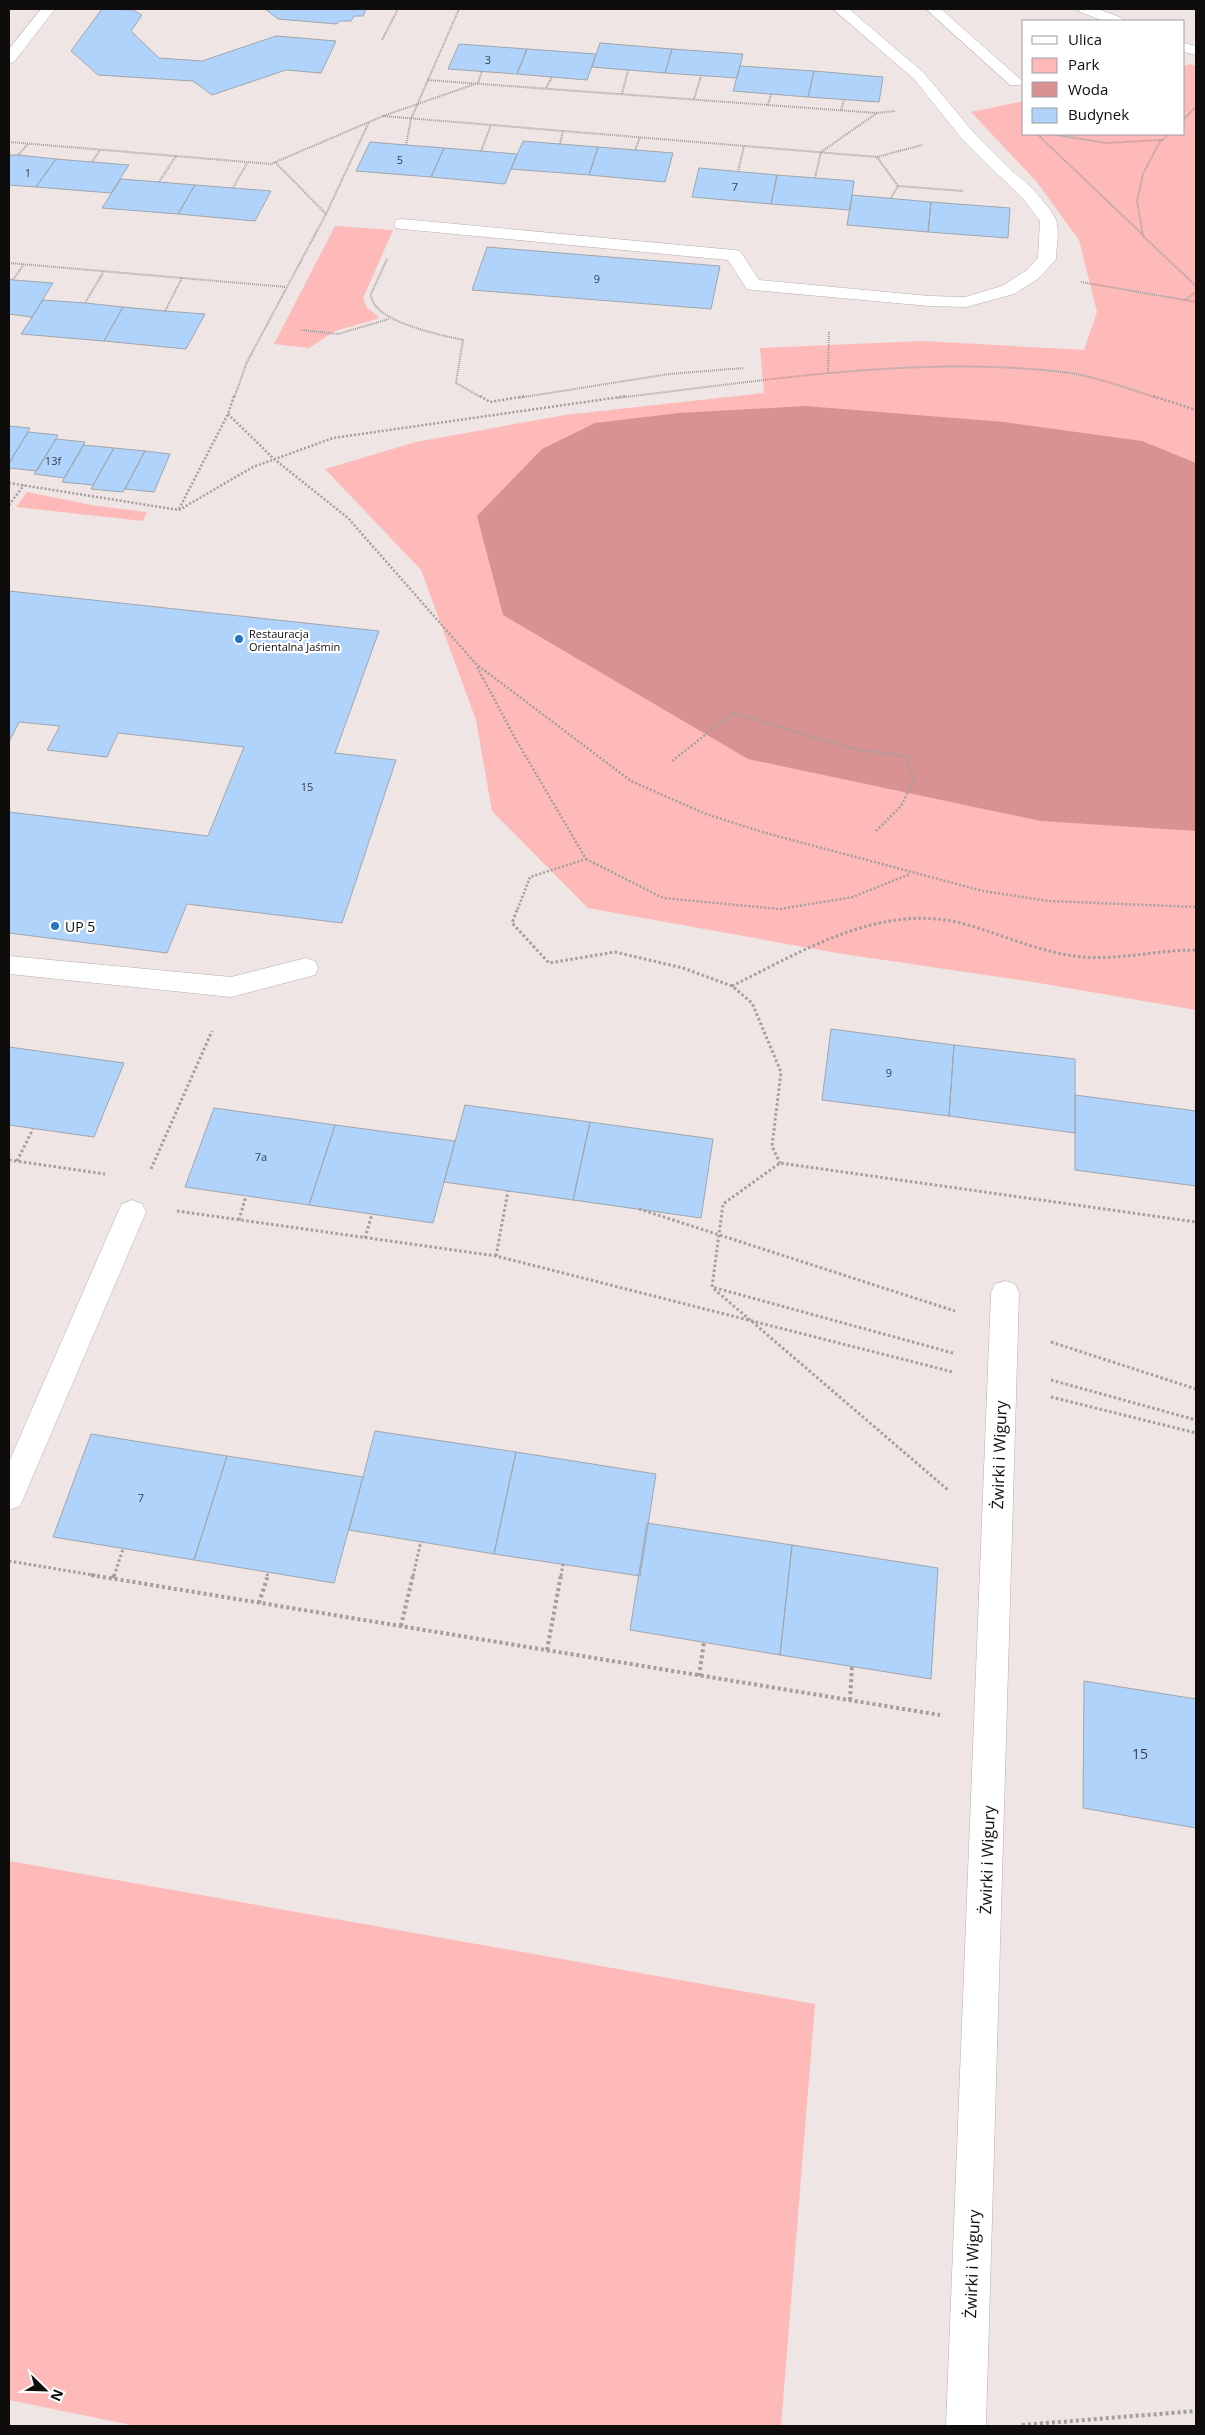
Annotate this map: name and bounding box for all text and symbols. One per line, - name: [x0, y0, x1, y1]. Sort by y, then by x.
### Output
- legend: [1022, 20, 1185, 135]
- text: Ulica: [1068, 29, 1102, 49]
- house number: 3: [485, 52, 491, 67]
- text: Park: [1068, 54, 1099, 74]
- text: Woda: [1068, 79, 1108, 99]
- text: Budynek: [1068, 104, 1129, 124]
- house number: 5: [397, 152, 403, 167]
- house number: 1: [25, 165, 31, 180]
- house number: 7: [732, 179, 738, 194]
- house number: 9: [594, 271, 600, 286]
- house number: 13f: [45, 453, 62, 468]
- place label: Restauracja Orientalna Jaśmin: [249, 626, 340, 654]
- marker: Restauracja Orientalna Jaśmin: [233, 633, 245, 645]
- house number: 15: [301, 779, 313, 794]
- place label: UP 5: [65, 917, 95, 936]
- marker: UP 5: [49, 920, 61, 932]
- house number: 9: [886, 1065, 892, 1080]
- house number: 7a: [255, 1149, 267, 1164]
- street label: Żwirki i Wigury: [986, 1399, 1012, 1510]
- house number: 7: [138, 1490, 144, 1505]
- house number: 15: [1132, 1744, 1148, 1763]
- street label: Żwirki i Wigury: [974, 1804, 1000, 1915]
- street label: Żwirki i Wigury: [959, 2208, 985, 2319]
- north arrow: [20, 2365, 70, 2415]
- text: N: [46, 2386, 68, 2404]

